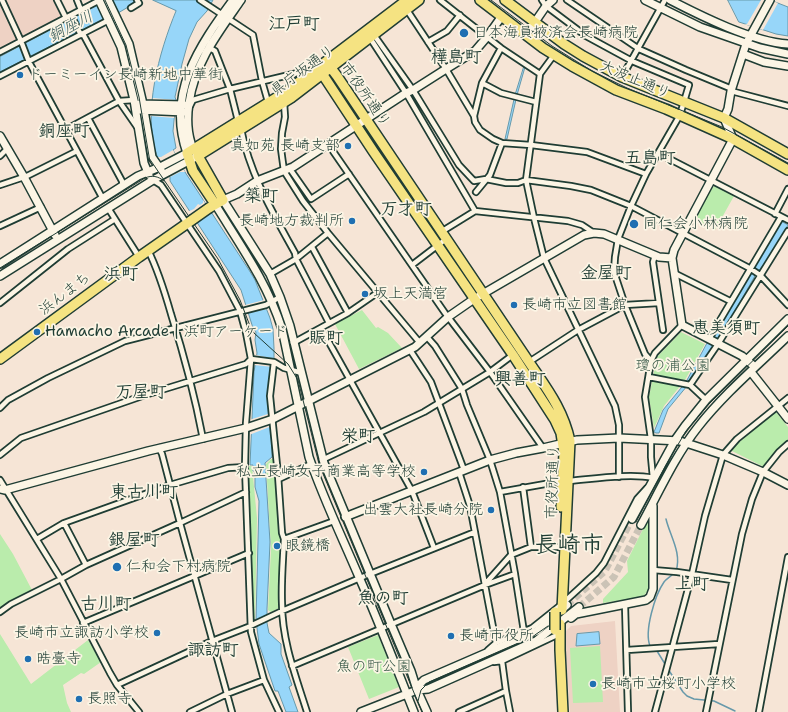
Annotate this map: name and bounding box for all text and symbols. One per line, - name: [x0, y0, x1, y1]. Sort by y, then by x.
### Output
- water label: 銅座川: [45, 7, 97, 47]
- district label: 江戸町: [269, 15, 319, 35]
- place label: 日本海員掖済会長崎病院: [473, 24, 638, 42]
- marker: 日本海員掖済会長崎病院: [458, 27, 470, 39]
- street label: 県庁坂通り: [267, 42, 339, 100]
- district label: 樺島町: [431, 48, 481, 68]
- street label: 大波止通り: [597, 57, 673, 103]
- street label: 市役所通り: [336, 59, 394, 131]
- place label: ドーミーイン長崎新地中華街: [28, 66, 223, 84]
- marker: ドーミーイン長崎新地中華街: [15, 70, 25, 80]
- district label: 銅座町: [39, 122, 89, 142]
- place label: 真如苑 長崎支部: [230, 137, 340, 155]
- marker: 真如苑 長崎支部: [343, 141, 353, 151]
- district label: 五島町: [625, 149, 675, 169]
- district label: 築町: [244, 187, 278, 207]
- district label: 万才町: [381, 200, 431, 220]
- place label: 長崎地方裁判所: [239, 212, 344, 230]
- place label: 同仁会小林病院: [643, 215, 748, 233]
- marker: 長崎地方裁判所: [347, 216, 357, 226]
- marker: 同仁会小林病院: [628, 218, 640, 230]
- district label: 金屋町: [581, 264, 631, 284]
- district label: 浜町: [104, 265, 138, 285]
- street label: 浜んまち: [36, 269, 94, 319]
- place label: 坂上天満宮: [373, 285, 448, 303]
- marker: 坂上天満宮: [360, 289, 370, 299]
- place label: 長崎市立図書館: [522, 296, 627, 314]
- marker: 長崎市立図書館: [509, 300, 519, 310]
- district label: 恵美須町: [692, 319, 760, 339]
- place label: Hamacho Arcade | 浜町アーケード: [45, 323, 288, 341]
- marker: Hamacho Arcade | 浜町アーケード: [32, 327, 42, 337]
- district label: 賑町: [309, 329, 343, 349]
- park label: 瓊の浦公園: [636, 357, 710, 375]
- district label: 興善町: [495, 370, 545, 390]
- district label: 万屋町: [116, 383, 166, 403]
- district label: 栄町: [341, 427, 375, 447]
- street label: 市役所通り: [543, 444, 563, 520]
- place label: 私立長崎女子商業高等学校: [236, 463, 416, 481]
- marker: 私立長崎女子商業高等学校: [419, 467, 429, 477]
- district label: 東古川町: [110, 483, 178, 503]
- place label: 出雲大社長崎分院: [363, 501, 483, 519]
- marker: 出雲大社長崎分院: [486, 505, 496, 515]
- district label: 銀屋町: [109, 531, 159, 551]
- district label: 長崎市: [535, 532, 603, 560]
- place label: 眼鏡橋: [285, 537, 330, 555]
- marker: 眼鏡橋: [272, 541, 282, 551]
- place label: 仁和会下村病院: [126, 558, 231, 576]
- marker: 仁和会下村病院: [111, 561, 123, 573]
- district label: 上町: [675, 575, 709, 595]
- district label: 魚の町: [358, 589, 408, 609]
- district label: 古川町: [81, 595, 131, 615]
- place label: 長崎市立諏訪小学校: [14, 624, 149, 642]
- place label: 長崎市役所: [459, 627, 534, 645]
- marker: 長崎市立諏訪小学校: [152, 628, 162, 638]
- marker: 長崎市役所: [446, 631, 456, 641]
- district label: 諏訪町: [188, 641, 238, 661]
- place label: 晧臺寺: [36, 650, 81, 668]
- marker: 晧臺寺: [23, 654, 33, 664]
- park label: 魚の町公園: [337, 658, 411, 676]
- place label: 長崎市立桜町小学校: [601, 675, 736, 693]
- marker: 長崎市立桜町小学校: [588, 679, 598, 689]
- place label: 長照寺: [87, 690, 132, 708]
- marker: 長照寺: [74, 694, 84, 704]

